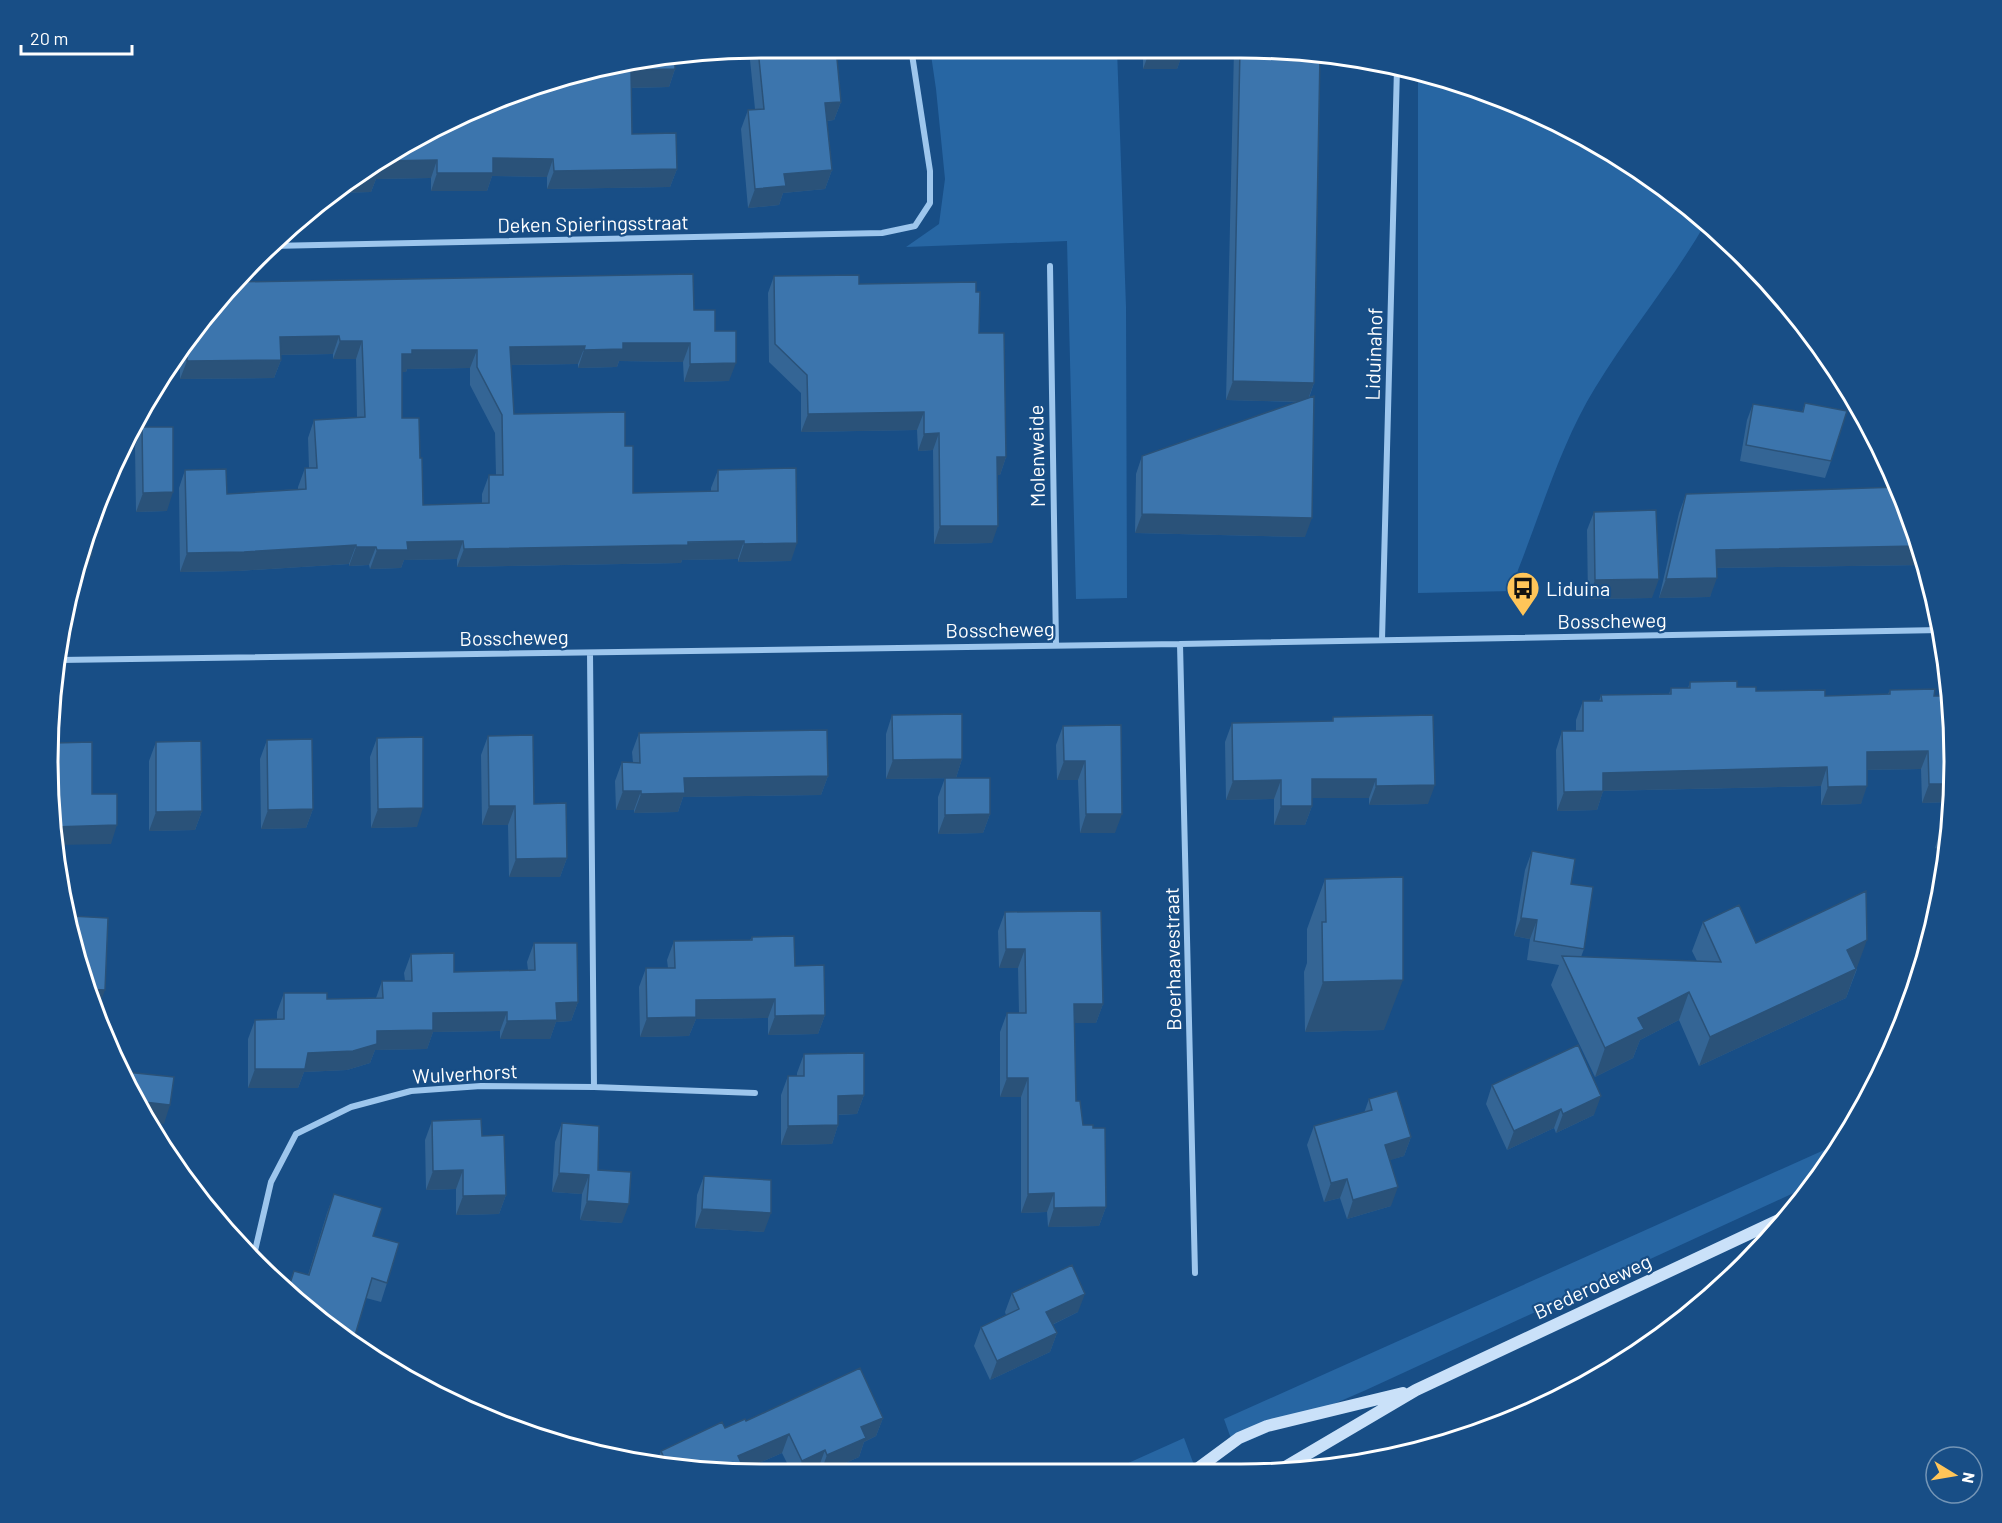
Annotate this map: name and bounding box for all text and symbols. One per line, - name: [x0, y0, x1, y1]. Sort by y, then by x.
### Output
- scale bar: [21, 18, 132, 56]
- text: 20 m: [30, 27, 68, 49]
- street label: Deken Spieringsstraat: [497, 209, 689, 237]
- street label: Liduinahof: [1359, 307, 1387, 401]
- street label: Molenweide: [1023, 405, 1049, 507]
- bus stop icon: Liduina: [1505, 570, 1541, 617]
- place label: Liduina: [1546, 576, 1610, 600]
- street label: Bosscheweg: [1557, 607, 1667, 633]
- street label: Bosscheweg: [945, 616, 1055, 642]
- street label: Bosscheweg: [459, 624, 569, 650]
- street label: Boerhaavestraat: [1159, 887, 1185, 1031]
- street label: Wulverhorst: [412, 1058, 518, 1088]
- street label: Brederodeweg: [1529, 1248, 1655, 1324]
- north arrow: [1924, 1445, 1984, 1505]
- text: N: [1959, 1471, 1980, 1485]

